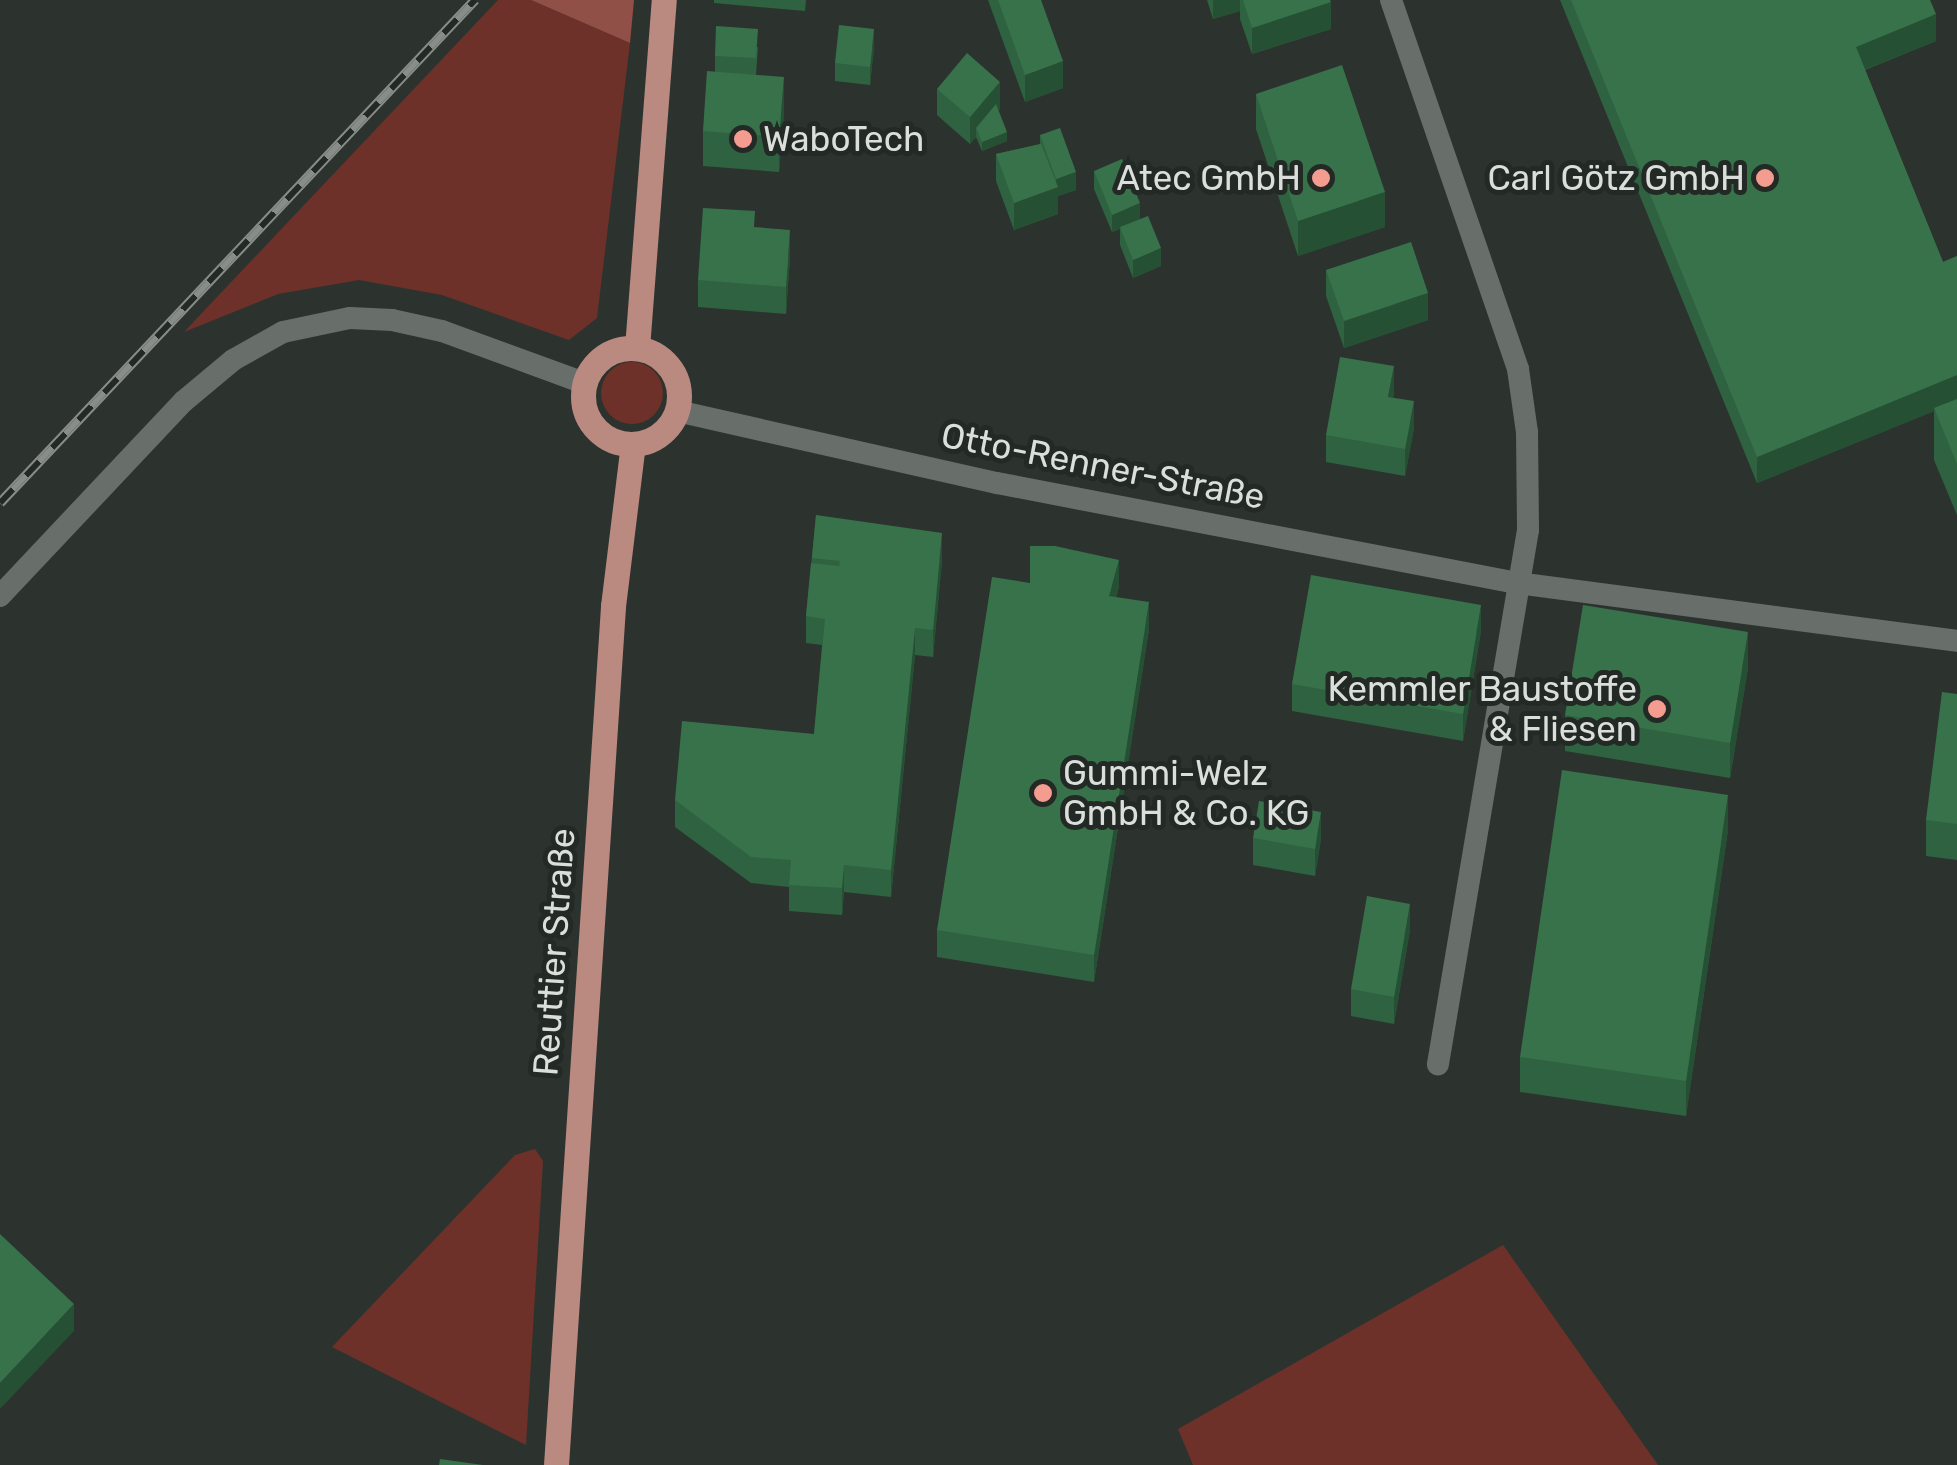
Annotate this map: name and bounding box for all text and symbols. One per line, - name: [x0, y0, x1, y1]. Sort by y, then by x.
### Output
- place label: WaboTech: [763, 118, 924, 160]
- marker: WaboTech: [732, 128, 754, 150]
- place label: Atec GmbH: [1117, 157, 1301, 199]
- place label: Carl Götz GmbH: [1487, 157, 1745, 199]
- marker: Atec GmbH: [1310, 167, 1332, 189]
- marker: Carl Götz GmbH: [1754, 167, 1776, 189]
- street label: Otto-Renner-Straße: [938, 414, 1268, 518]
- place label: Kemmler Baustoffe & Fliesen: [1327, 668, 1637, 750]
- marker: Kemmler Baustoffe & Fliesen: [1646, 698, 1668, 720]
- place label: Gummi-Welz GmbH & Co. KG: [1063, 752, 1309, 834]
- marker: Gummi-Welz GmbH & Co. KG: [1032, 782, 1054, 804]
- street label: Reuttier Straße: [524, 826, 584, 1078]

